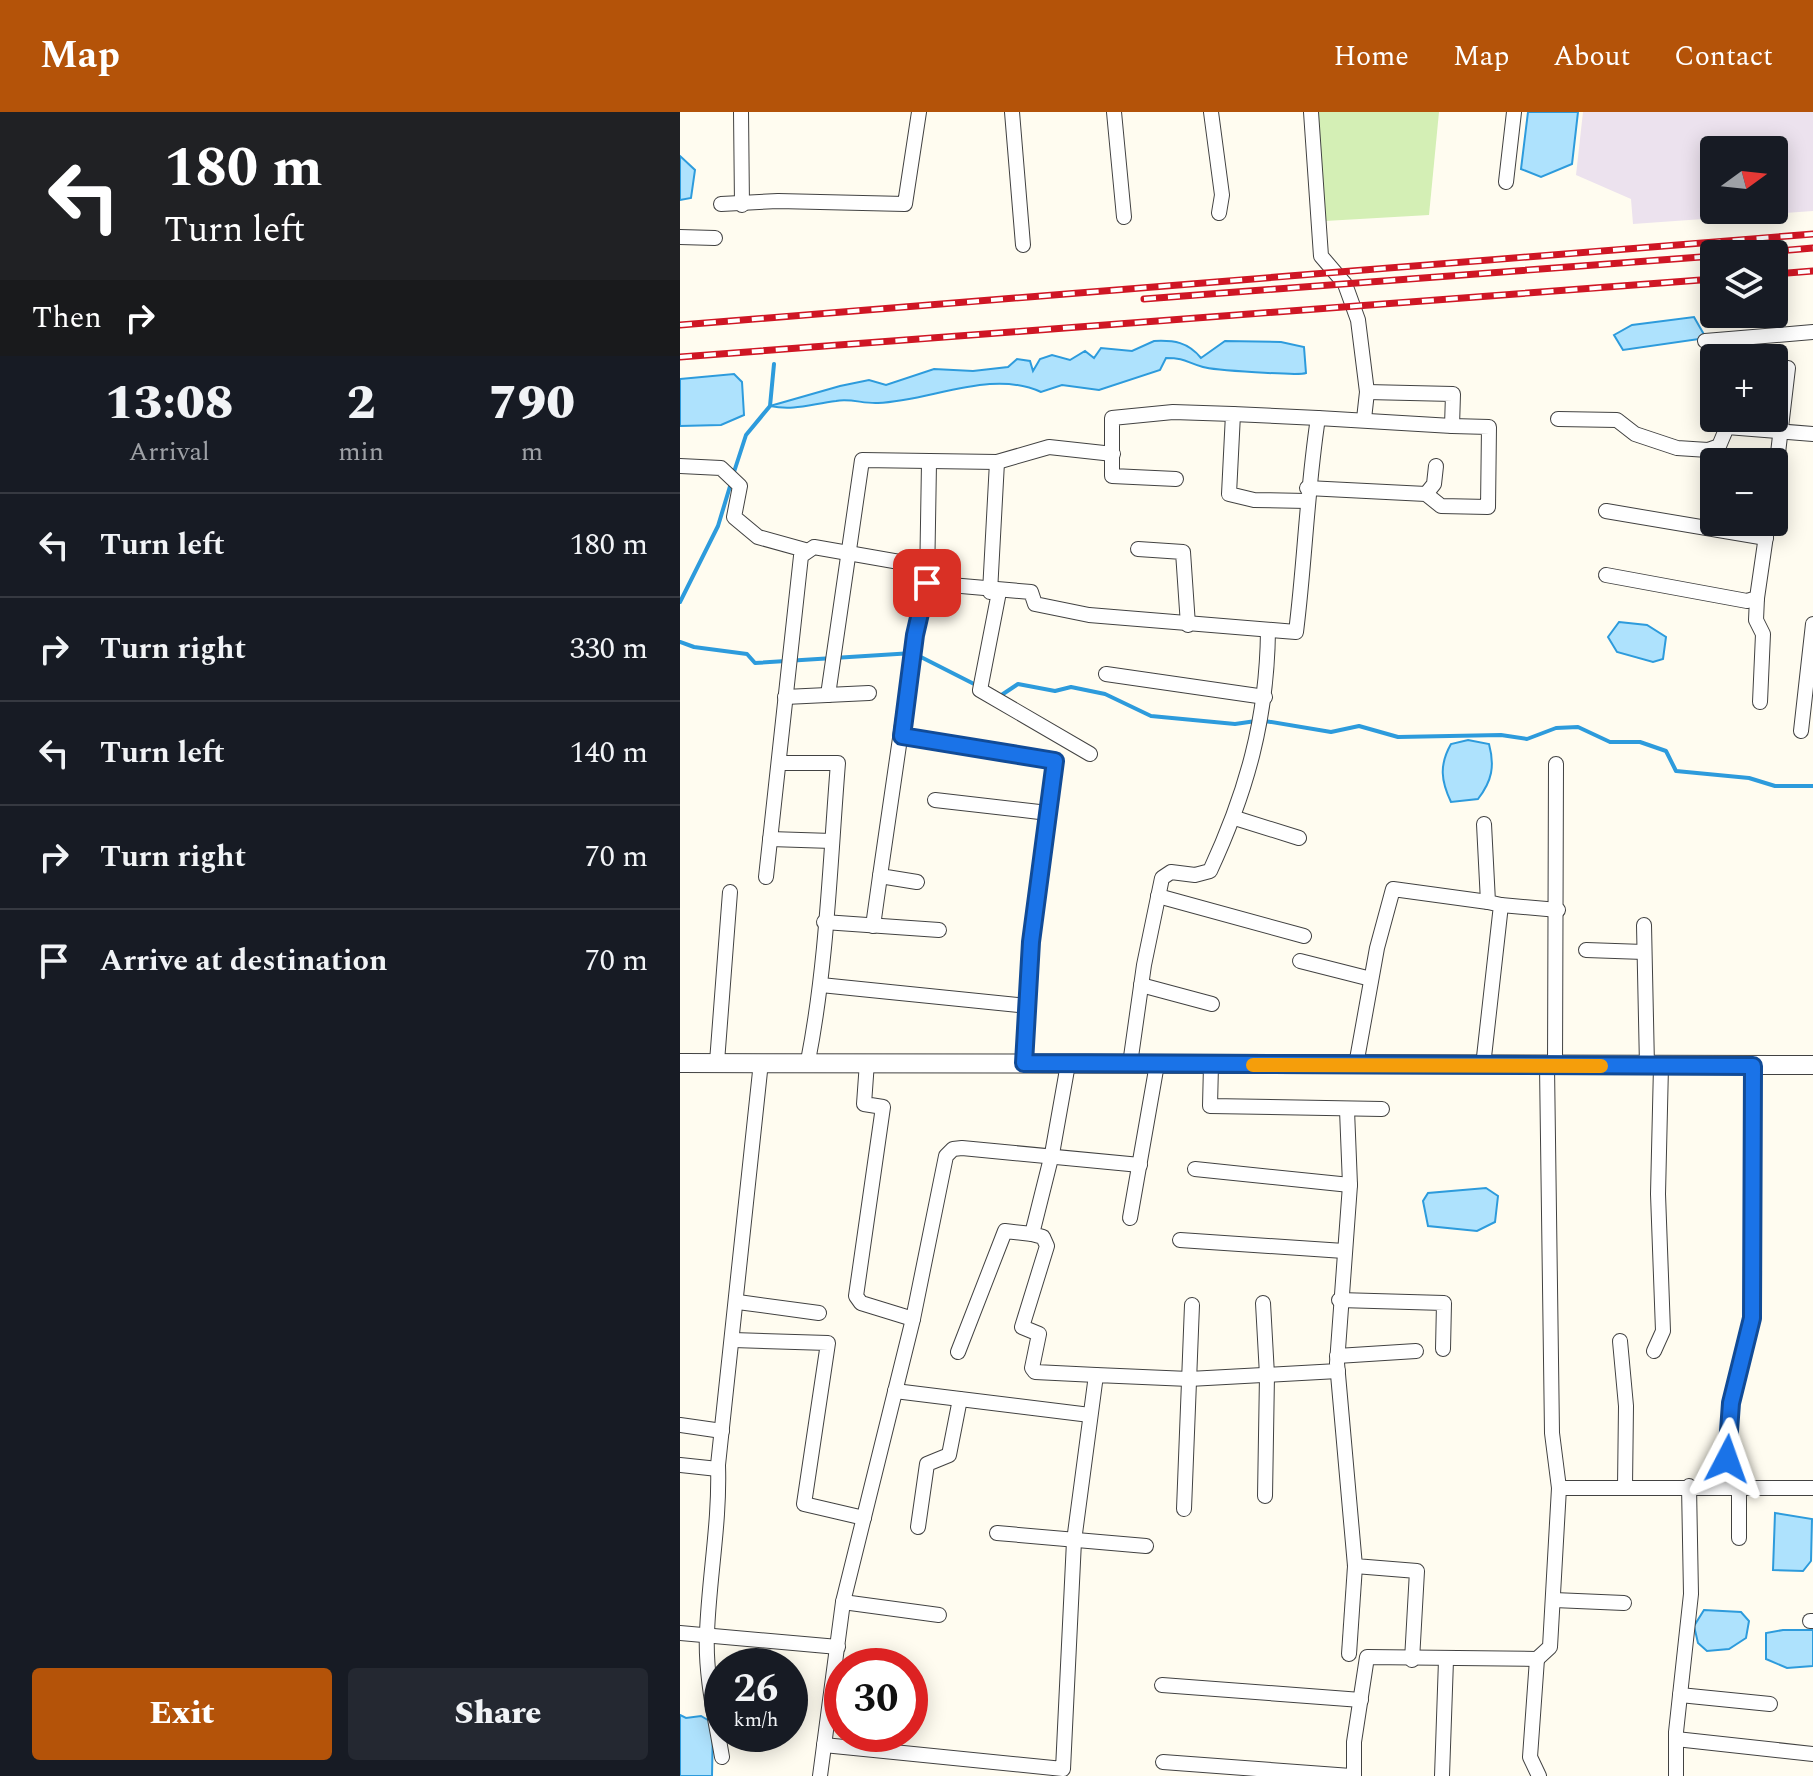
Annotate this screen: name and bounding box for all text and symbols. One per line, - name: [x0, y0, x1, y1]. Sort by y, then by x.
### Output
- text: Map: [40, 27, 120, 85]
- text: Home: [1333, 35, 1409, 78]
- text: Map: [1453, 35, 1509, 78]
- text: About: [1553, 35, 1630, 78]
- text: Contact: [1674, 35, 1773, 78]
- text: 180 m: [164, 126, 323, 211]
- north arrow: [1700, 136, 1788, 224]
- map controls: [1700, 136, 1788, 536]
- icon: left: [32, 144, 136, 248]
- text: Turn left: [164, 203, 305, 258]
- button: layers: [1700, 240, 1788, 328]
- text: Then: [32, 295, 102, 341]
- icon: right: [118, 296, 162, 340]
- button: +: [1700, 344, 1788, 432]
- text: 13:08: [105, 367, 234, 440]
- text: 2: [347, 367, 376, 440]
- text: 790: [489, 367, 575, 440]
- text: Arrival: [129, 432, 210, 472]
- text: min: [338, 432, 384, 472]
- text: m: [521, 432, 543, 472]
- button: −: [1700, 448, 1788, 536]
- text: Turn left: [100, 522, 225, 568]
- text: 180 m: [570, 522, 648, 568]
- icon: left: [32, 523, 76, 567]
- pin: [893, 549, 961, 617]
- icon: arrive: [905, 561, 949, 605]
- text: Turn right: [100, 626, 246, 672]
- text: 330 m: [570, 626, 648, 672]
- icon: right: [32, 627, 76, 671]
- text: Turn left: [100, 730, 225, 776]
- text: 140 m: [570, 730, 648, 776]
- icon: left: [32, 731, 76, 775]
- text: Turn right: [100, 834, 246, 880]
- text: 70 m: [585, 834, 648, 880]
- icon: right: [32, 835, 76, 879]
- text: Arrive at destination: [100, 938, 387, 984]
- text: 70 m: [585, 938, 648, 984]
- icon: arrive: [32, 939, 76, 983]
- position arrow: [1685, 1417, 1769, 1501]
- speed limit sign: 30: [824, 1648, 928, 1752]
- text: 26: [734, 1659, 778, 1720]
- button: Exit: [32, 1668, 332, 1760]
- button: Share: [348, 1668, 648, 1760]
- text: km/h: [734, 1705, 779, 1735]

